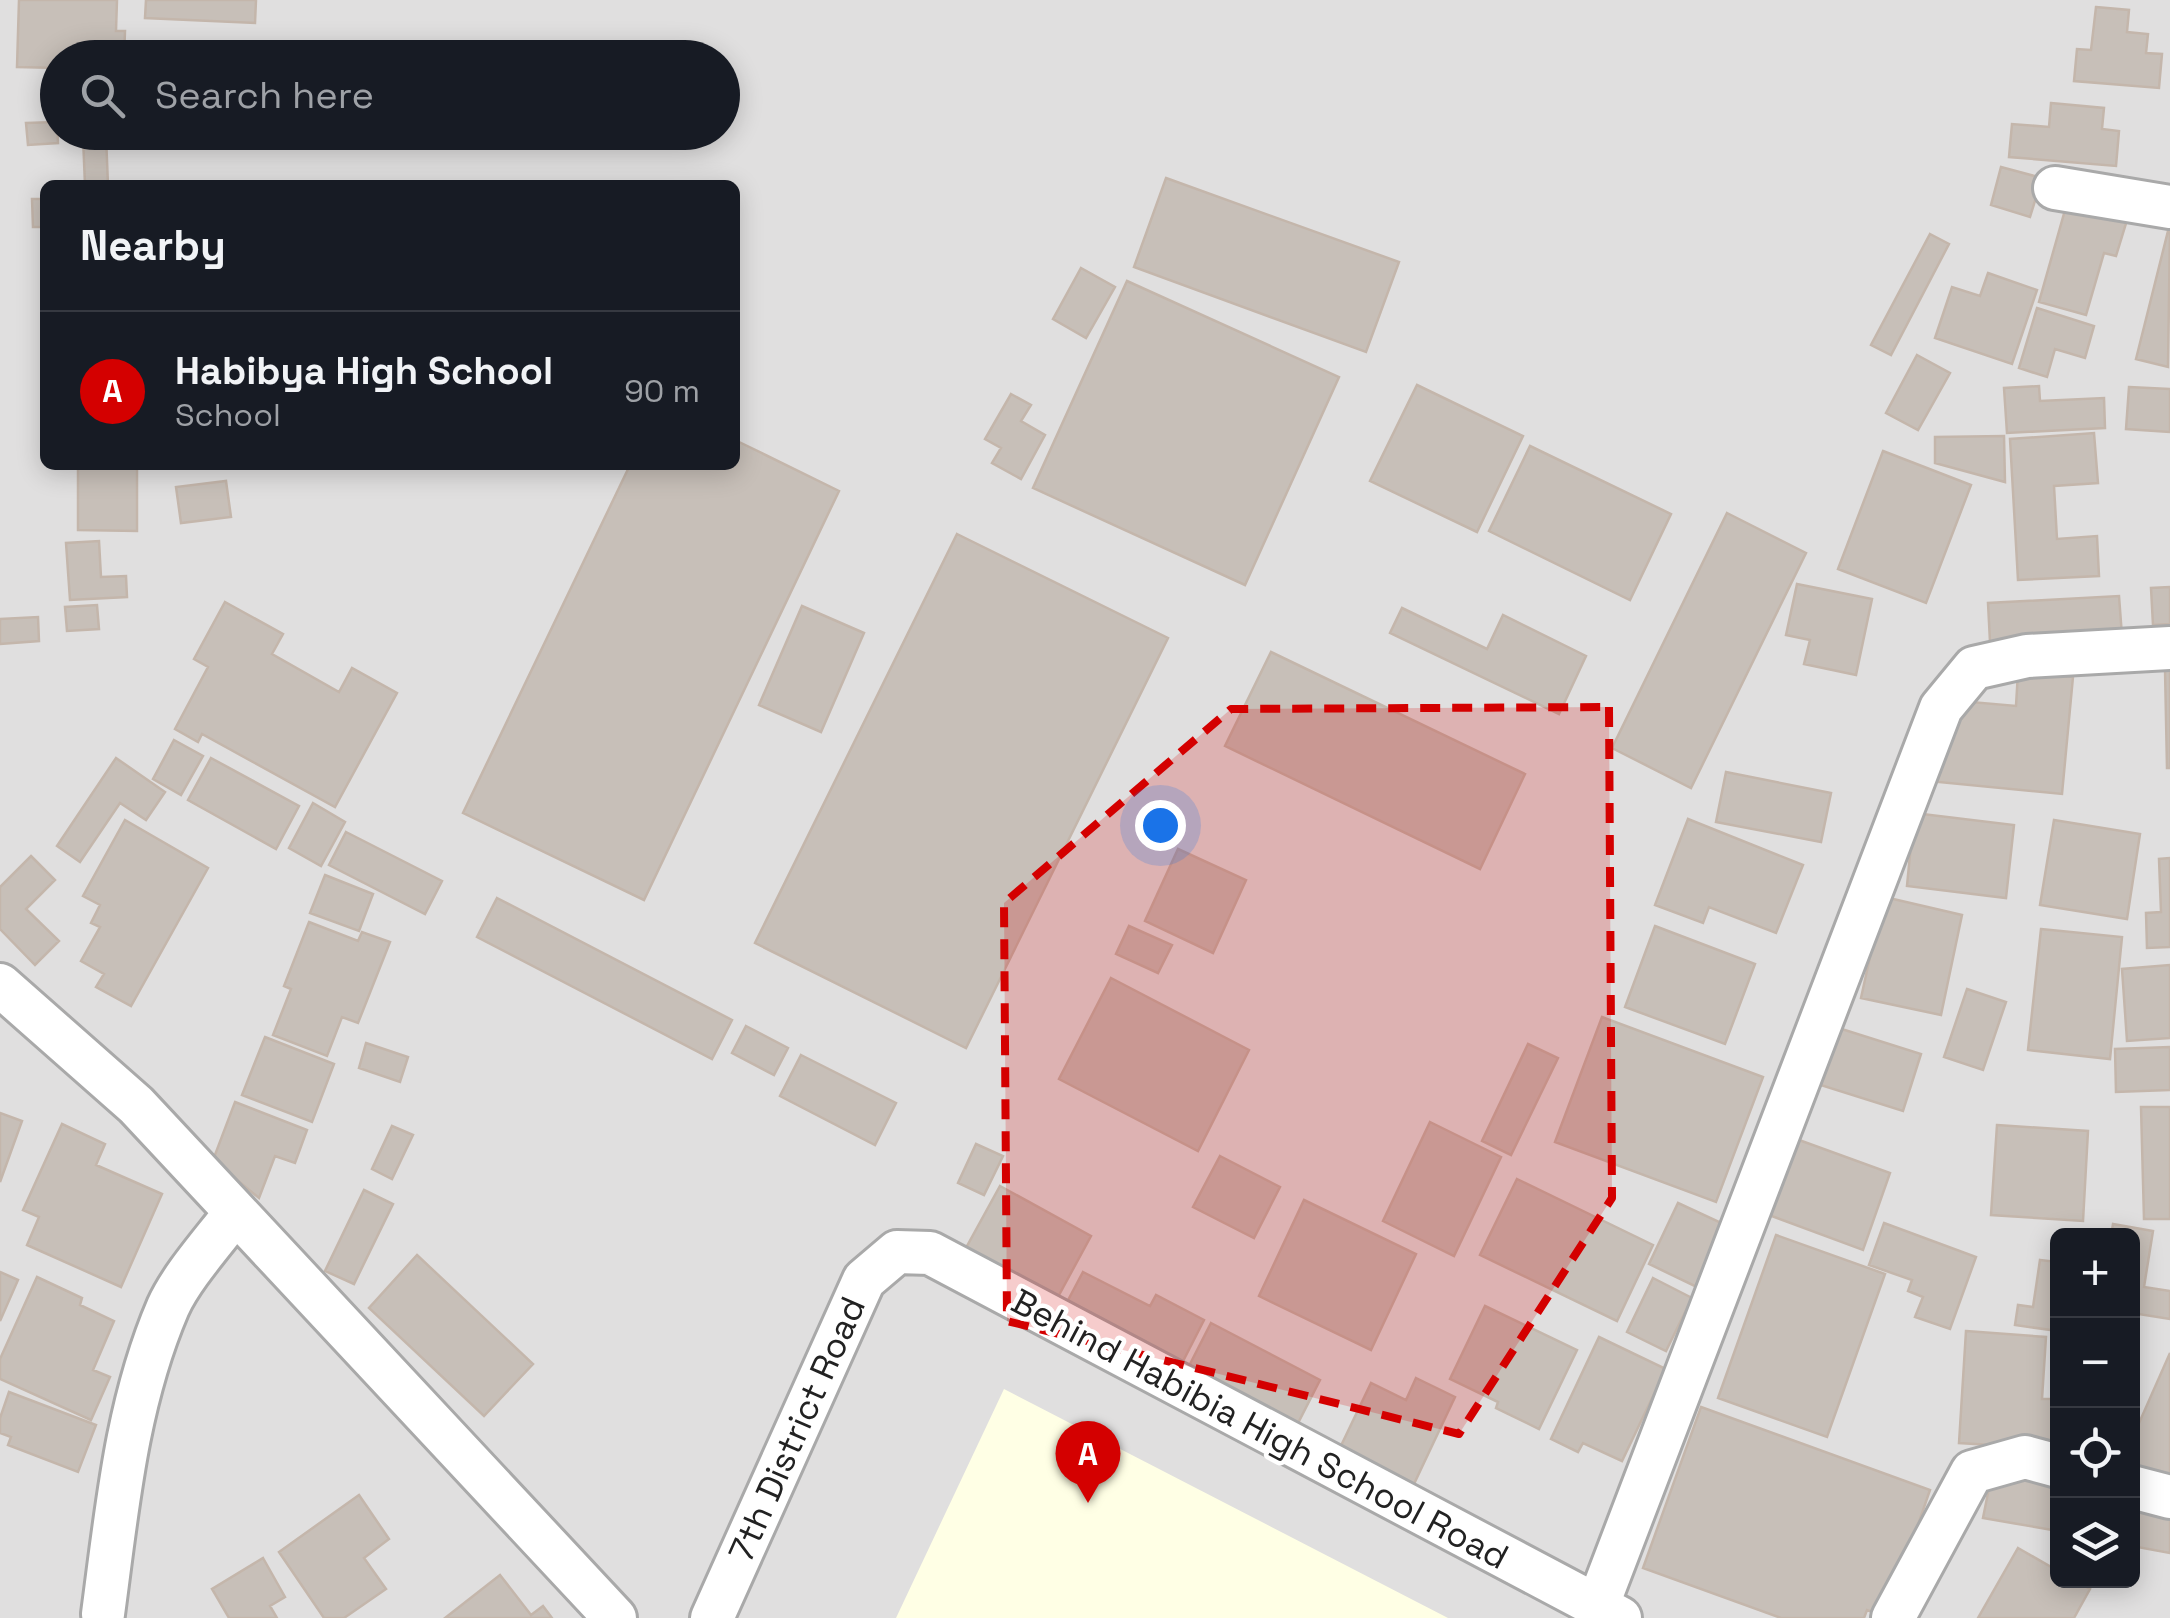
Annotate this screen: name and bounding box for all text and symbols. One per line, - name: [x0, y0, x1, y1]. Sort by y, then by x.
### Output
- search box: [40, 40, 740, 150]
- icon: search: [75, 68, 130, 123]
- text: Search here: [155, 71, 374, 119]
- text: Nearby: [80, 219, 226, 272]
- text: Habibya High School: [175, 347, 553, 395]
- text: A: [102, 371, 123, 411]
- text: 90 m: [624, 371, 700, 411]
- text: School: [175, 395, 281, 435]
- your location: [1135, 800, 1186, 851]
- map controls: [2050, 1228, 2140, 1588]
- button: +: [2050, 1228, 2140, 1318]
- street label: Behind Habibia High School Road: [1004, 1279, 1516, 1579]
- street label: 7th District Road: [719, 1290, 875, 1568]
- button: −: [2050, 1318, 2140, 1408]
- button: locate: [2050, 1408, 2140, 1498]
- pin: A: [1056, 1420, 1120, 1503]
- button: layers: [2050, 1498, 2140, 1588]

